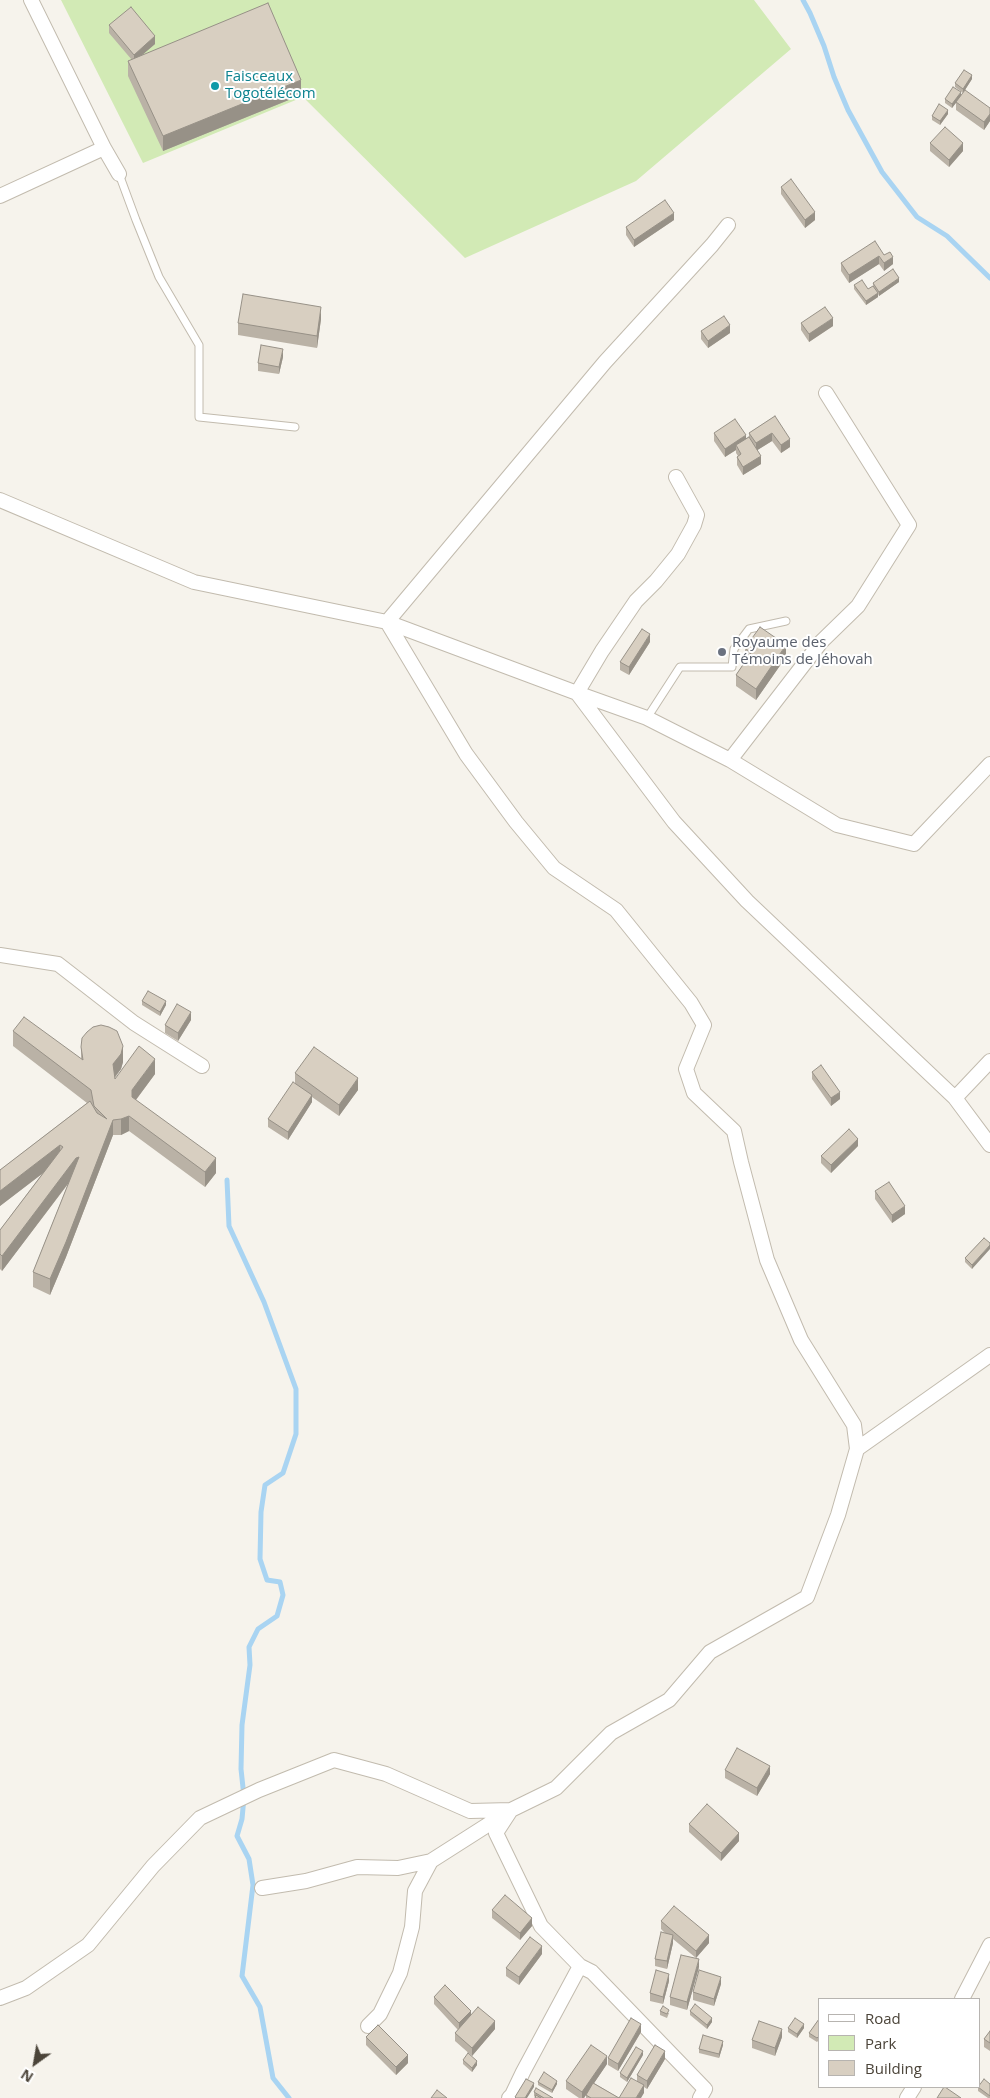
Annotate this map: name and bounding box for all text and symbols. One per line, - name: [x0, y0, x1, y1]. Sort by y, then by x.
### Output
- place label: Faisceaux Togotélécom: [225, 68, 316, 103]
- marker: Faisceaux Togotélécom: [209, 80, 221, 92]
- place label: Royaume des Témoins de Jéhovah: [732, 634, 873, 669]
- marker: Royaume des Témoins de Jéhovah: [716, 646, 728, 658]
- legend: [818, 1998, 980, 2088]
- text: Road: [865, 2008, 901, 2028]
- text: Park: [865, 2033, 896, 2053]
- north arrow: [10, 2038, 60, 2088]
- text: Building: [865, 2058, 922, 2078]
- text: N: [17, 2065, 37, 2087]

